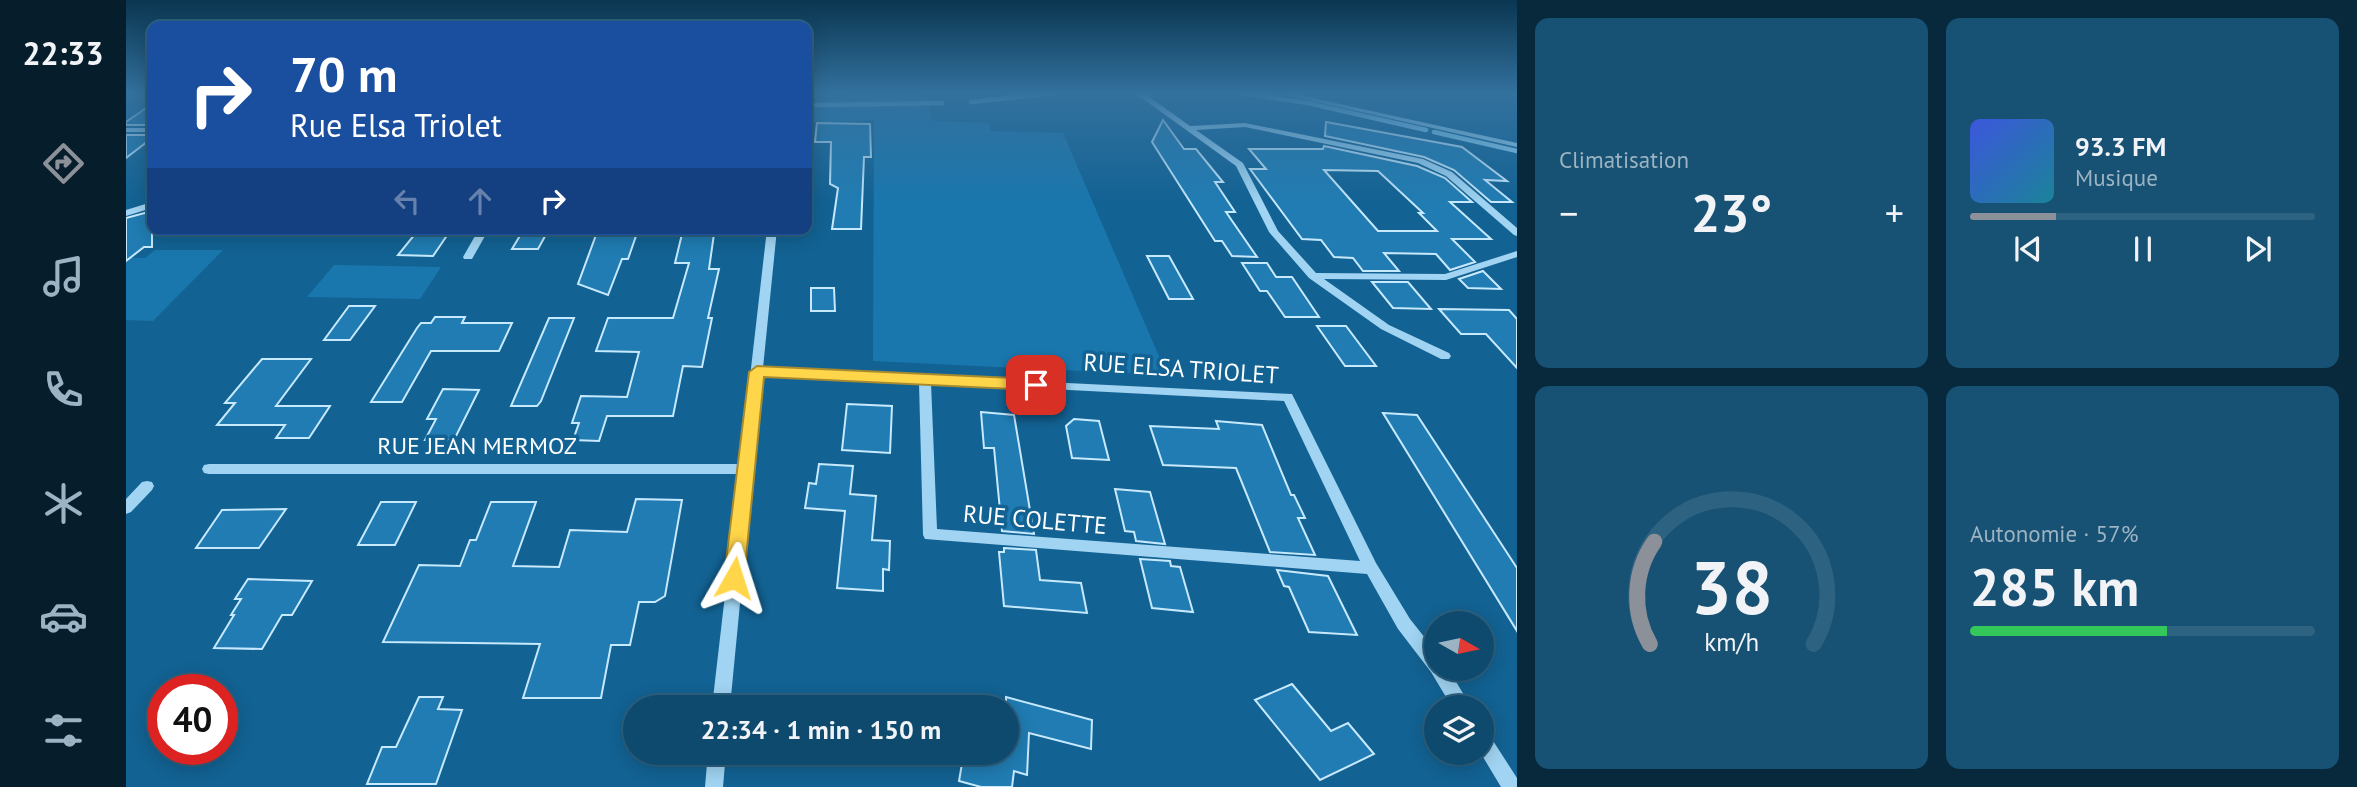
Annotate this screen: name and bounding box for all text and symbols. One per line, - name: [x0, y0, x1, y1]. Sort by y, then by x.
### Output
- text: 22:33: [22, 32, 104, 74]
- text: 70 m: [290, 42, 397, 106]
- icon: right: [175, 49, 266, 140]
- text: Rue Elsa Triolet: [290, 104, 502, 146]
- text: 93.3 FM: [2075, 130, 2166, 163]
- icon: directions: [39, 139, 88, 188]
- text: Climatisation: [1559, 145, 1689, 174]
- text: Musique: [2075, 163, 2158, 192]
- text: 23°: [1691, 179, 1772, 246]
- icon: left: [388, 182, 426, 220]
- icon: ahead: [461, 182, 499, 220]
- icon: right: [534, 182, 572, 220]
- text: −: [1559, 188, 1578, 237]
- text: +: [1885, 188, 1904, 237]
- icon: previous: [2009, 230, 2047, 268]
- icon: pause: [2124, 230, 2162, 268]
- icon: next: [2239, 230, 2277, 268]
- icon: music: [39, 252, 88, 301]
- street label: RUE ELSA TRIOLET: [1082, 346, 1280, 391]
- pin: [1006, 355, 1066, 415]
- icon: phone: [39, 365, 88, 414]
- icon: arrive: [1017, 366, 1055, 404]
- street label: RUE JEAN MERMOZ: [377, 430, 577, 461]
- icon: climate: [39, 479, 88, 528]
- street label: RUE COLETTE: [962, 498, 1108, 541]
- text: Autonomie · 57%: [1970, 519, 2138, 548]
- text: 38: [1690, 540, 1773, 634]
- position arrow: [697, 541, 771, 615]
- text: 285 km: [1970, 553, 2139, 620]
- icon: car: [39, 592, 88, 641]
- north arrow: [1424, 611, 1494, 681]
- map controls: [1424, 611, 1494, 765]
- text: km/h: [1704, 625, 1759, 657]
- speed limit sign: 40: [147, 674, 238, 765]
- button: layers: [1424, 695, 1494, 765]
- icon: filters: [39, 706, 88, 755]
- text: 22:34 · 1 min · 150 m: [701, 713, 941, 746]

